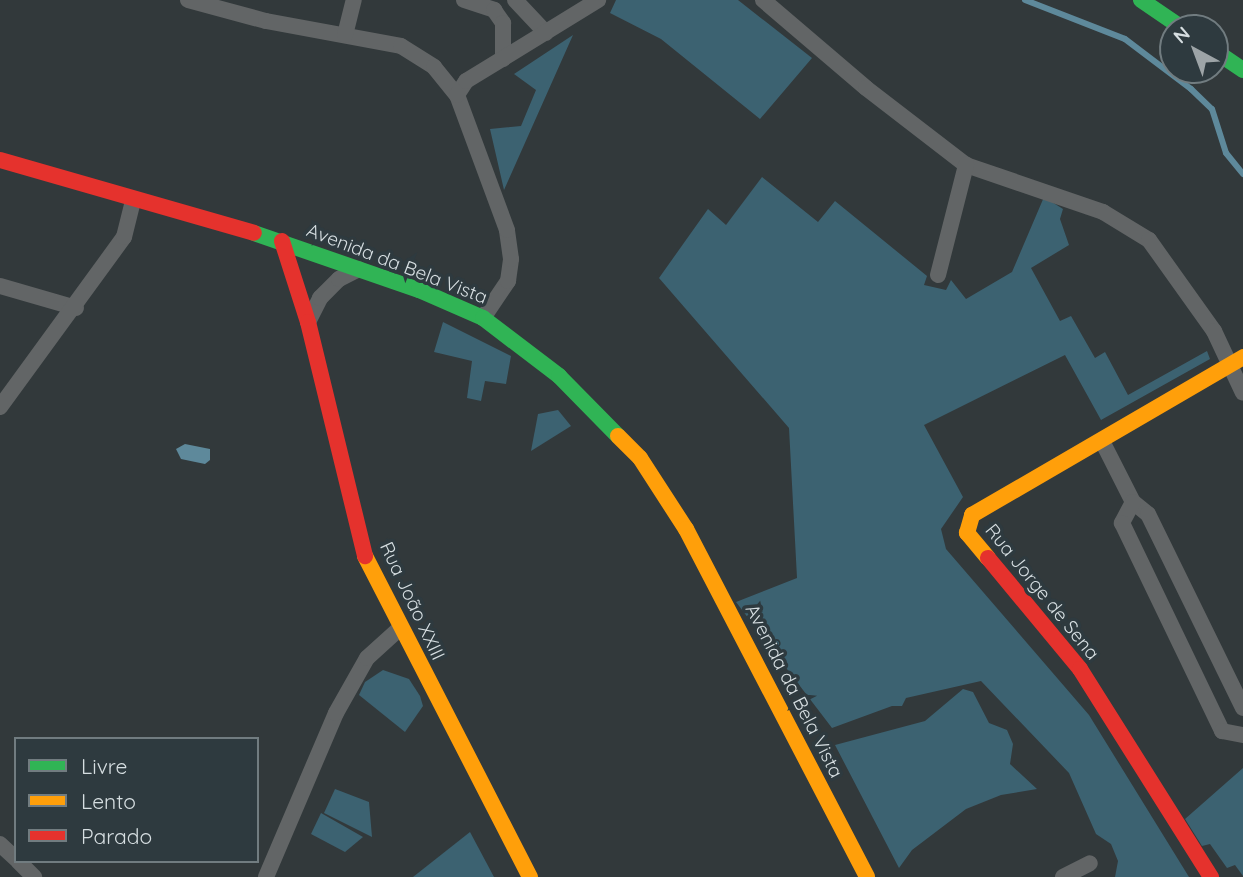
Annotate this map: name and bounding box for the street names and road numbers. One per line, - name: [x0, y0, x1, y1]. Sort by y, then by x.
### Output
- street label: Avenida da Bela Vista: [303, 219, 491, 309]
- street label: Rua Jorge de Sena: [980, 519, 1104, 665]
- street label: Rua João XXIII: [375, 538, 449, 664]
- street label: Avenida da Bela Vista: [740, 600, 848, 782]

